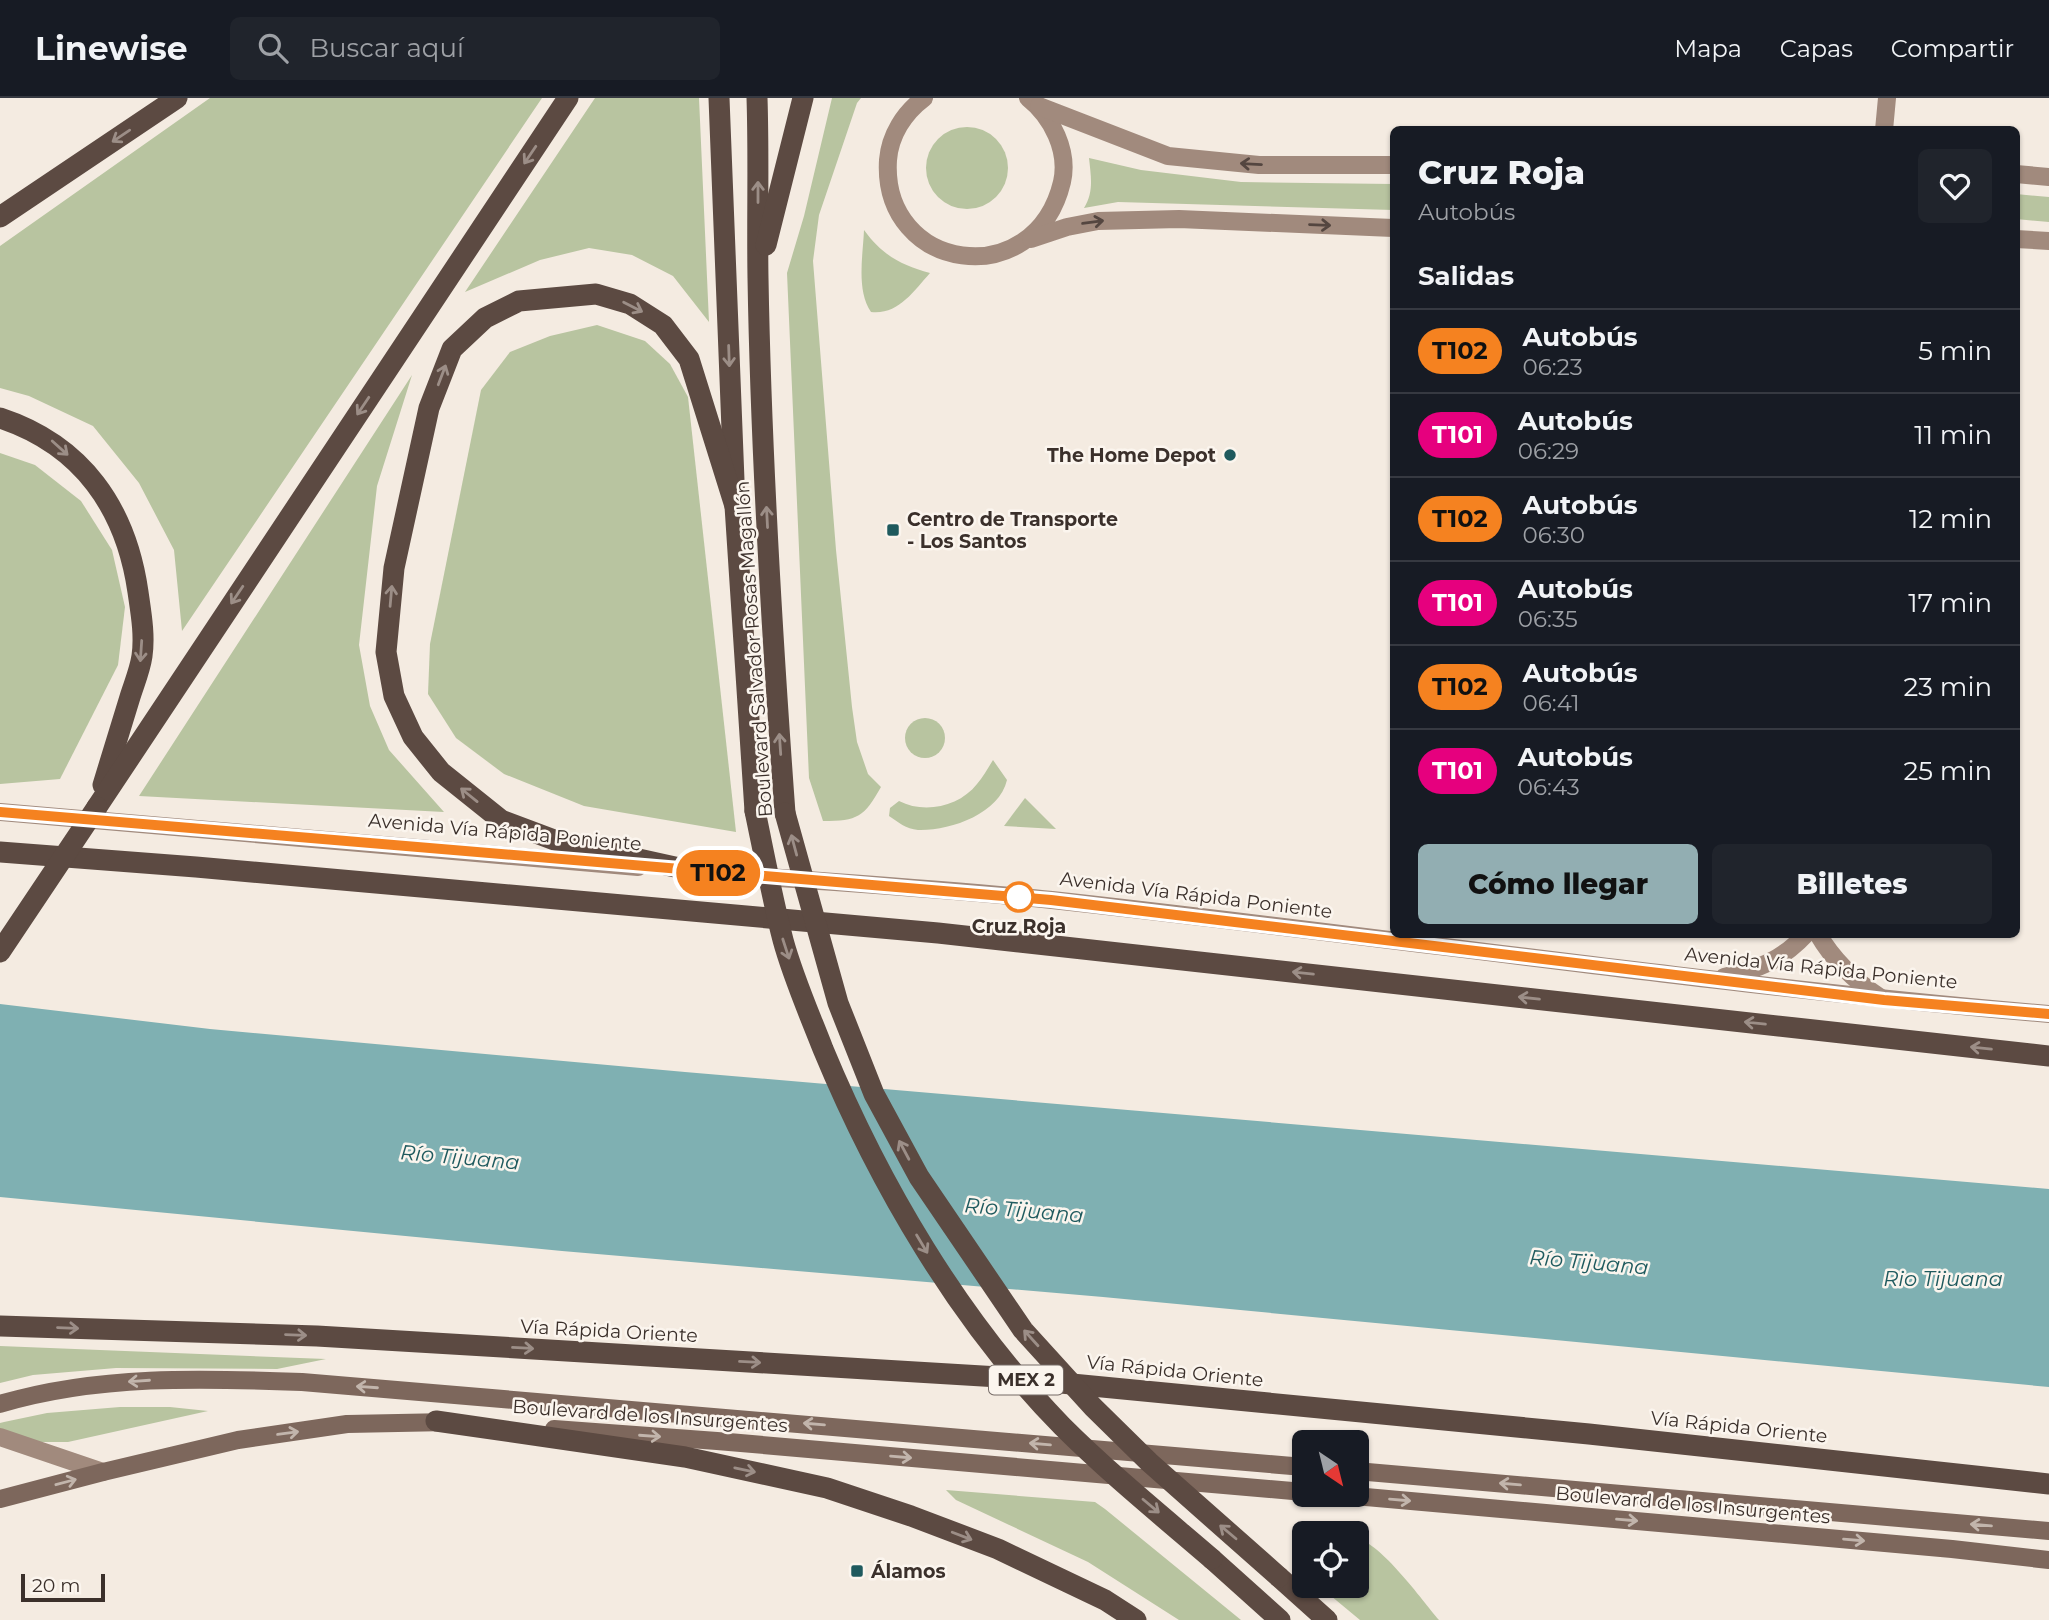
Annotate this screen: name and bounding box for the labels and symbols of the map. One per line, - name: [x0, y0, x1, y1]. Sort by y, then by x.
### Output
- one-way arrow: [111, 129, 131, 143]
- one-way arrow: [523, 145, 537, 164]
- one-way arrow: [1241, 157, 1263, 170]
- one-way arrow: [751, 181, 765, 204]
- one-way arrow: [1081, 215, 1104, 228]
- one-way arrow: [1309, 218, 1332, 231]
- one-way arrow: [622, 301, 643, 315]
- one-way arrow: [723, 344, 736, 367]
- one-way arrow: [437, 364, 449, 386]
- one-way arrow: [356, 395, 370, 415]
- one-way arrow: [51, 440, 68, 457]
- place label: The Home Depot: [1047, 444, 1216, 467]
- marker: The Home Depot: [1222, 447, 1238, 463]
- street label: Boulevard Salvador Rosas Magallón: [731, 480, 777, 818]
- one-way arrow: [761, 506, 774, 529]
- place label: Centro de Transporte - Los Santos: [907, 508, 1118, 553]
- marker: Centro de Transporte - Los Santos: [885, 522, 901, 538]
- one-way arrow: [230, 585, 245, 604]
- one-way arrow: [385, 585, 398, 608]
- one-way arrow: [134, 639, 147, 662]
- one-way arrow: [773, 734, 786, 756]
- one-way arrow: [461, 787, 479, 802]
- street label: Avenida Vía Rápida Poniente: [367, 809, 643, 855]
- one-way arrow: [787, 834, 800, 857]
- line badge: T102: [669, 850, 767, 896]
- street label: Avenida Vía Rápida Poniente: [1059, 867, 1333, 923]
- marker: Cruz Roja: [1004, 882, 1034, 912]
- place label: Cruz Roja: [972, 915, 1066, 938]
- one-way arrow: [781, 938, 794, 960]
- street label: Avenida Vía Rápida Poniente: [1683, 942, 1959, 994]
- one-way arrow: [1292, 966, 1315, 979]
- one-way arrow: [1518, 991, 1541, 1004]
- one-way arrow: [1744, 1016, 1767, 1029]
- one-way arrow: [1970, 1041, 1993, 1054]
- water label: Río Tijuana: [399, 1139, 521, 1175]
- one-way arrow: [897, 1140, 910, 1161]
- water label: Río Tijuana: [963, 1192, 1085, 1228]
- one-way arrow: [915, 1234, 929, 1254]
- water label: Río Tijuana: [1528, 1244, 1650, 1280]
- water label: Rio Tijuana: [1883, 1266, 2003, 1291]
- street label: Vía Rápida Oriente: [520, 1315, 698, 1347]
- one-way arrow: [56, 1321, 79, 1335]
- one-way arrow: [284, 1329, 307, 1342]
- one-way arrow: [1023, 1330, 1039, 1348]
- one-way arrow: [511, 1342, 534, 1355]
- street label: Vía Rápida Oriente: [1085, 1350, 1265, 1392]
- one-way arrow: [738, 1356, 761, 1369]
- road number: MEX 2: [989, 1366, 1063, 1394]
- one-way arrow: [128, 1375, 151, 1388]
- one-way arrow: [356, 1380, 378, 1393]
- street label: Boulevard de los Insurgentes: [512, 1395, 788, 1437]
- street label: Vía Rápida Oriente: [1649, 1406, 1829, 1448]
- one-way arrow: [803, 1418, 826, 1431]
- one-way arrow: [276, 1426, 299, 1439]
- one-way arrow: [639, 1430, 661, 1443]
- north arrow: [1292, 1430, 1368, 1507]
- one-way arrow: [1030, 1437, 1052, 1450]
- one-way arrow: [890, 1451, 912, 1464]
- one-way arrow: [733, 1464, 756, 1478]
- one-way arrow: [55, 1474, 77, 1487]
- one-way arrow: [1499, 1477, 1522, 1490]
- street label: Boulevard de los Insurgentes: [1555, 1482, 1831, 1528]
- one-way arrow: [1389, 1494, 1411, 1507]
- one-way arrow: [1142, 1498, 1160, 1514]
- one-way arrow: [1615, 1514, 1638, 1527]
- one-way arrow: [1970, 1518, 1993, 1531]
- one-way arrow: [1219, 1524, 1237, 1540]
- one-way arrow: [951, 1530, 973, 1543]
- one-way arrow: [1842, 1534, 1864, 1547]
- place label: Álamos: [870, 1560, 946, 1583]
- marker: Álamos: [849, 1563, 865, 1579]
- scale bar: [21, 1571, 105, 1603]

